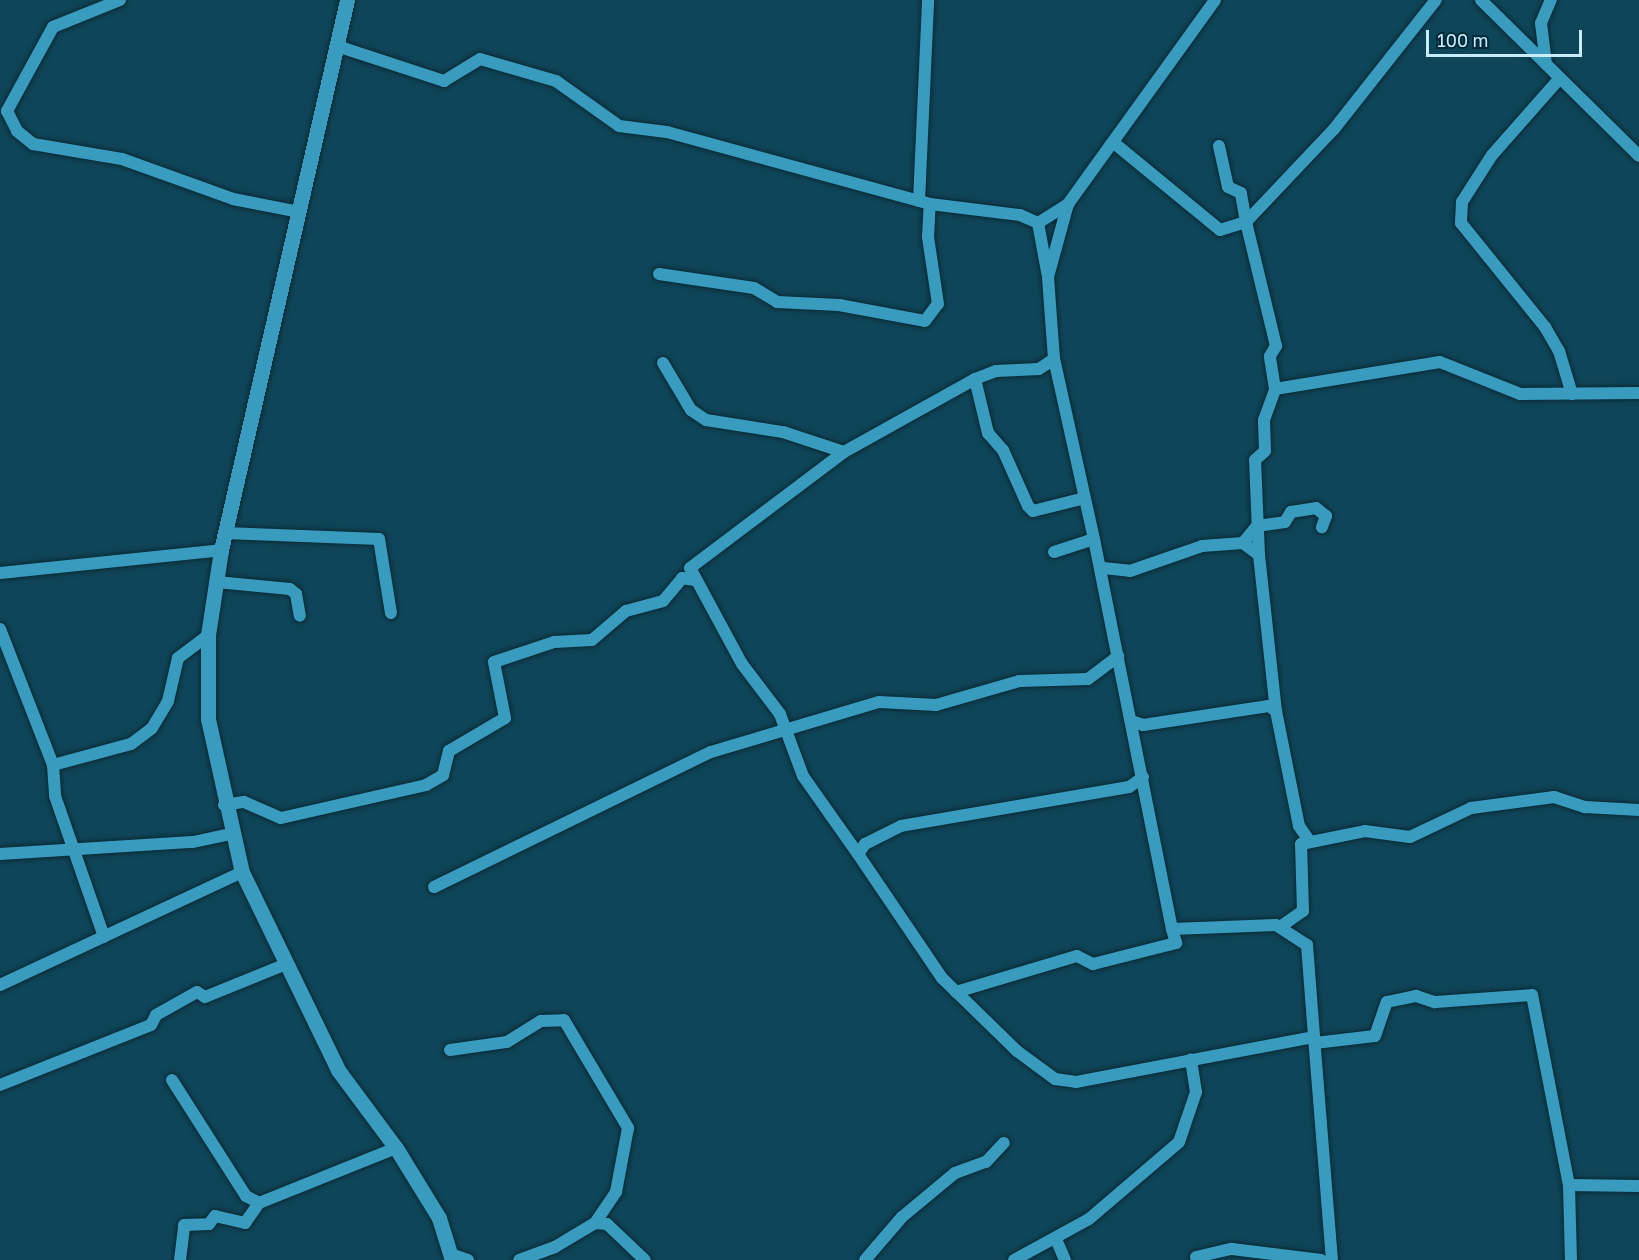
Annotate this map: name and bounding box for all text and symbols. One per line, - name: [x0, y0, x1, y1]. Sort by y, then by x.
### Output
- scale bar: [1429, 18, 1585, 56]
- text: 100 m: [1437, 29, 1488, 51]

